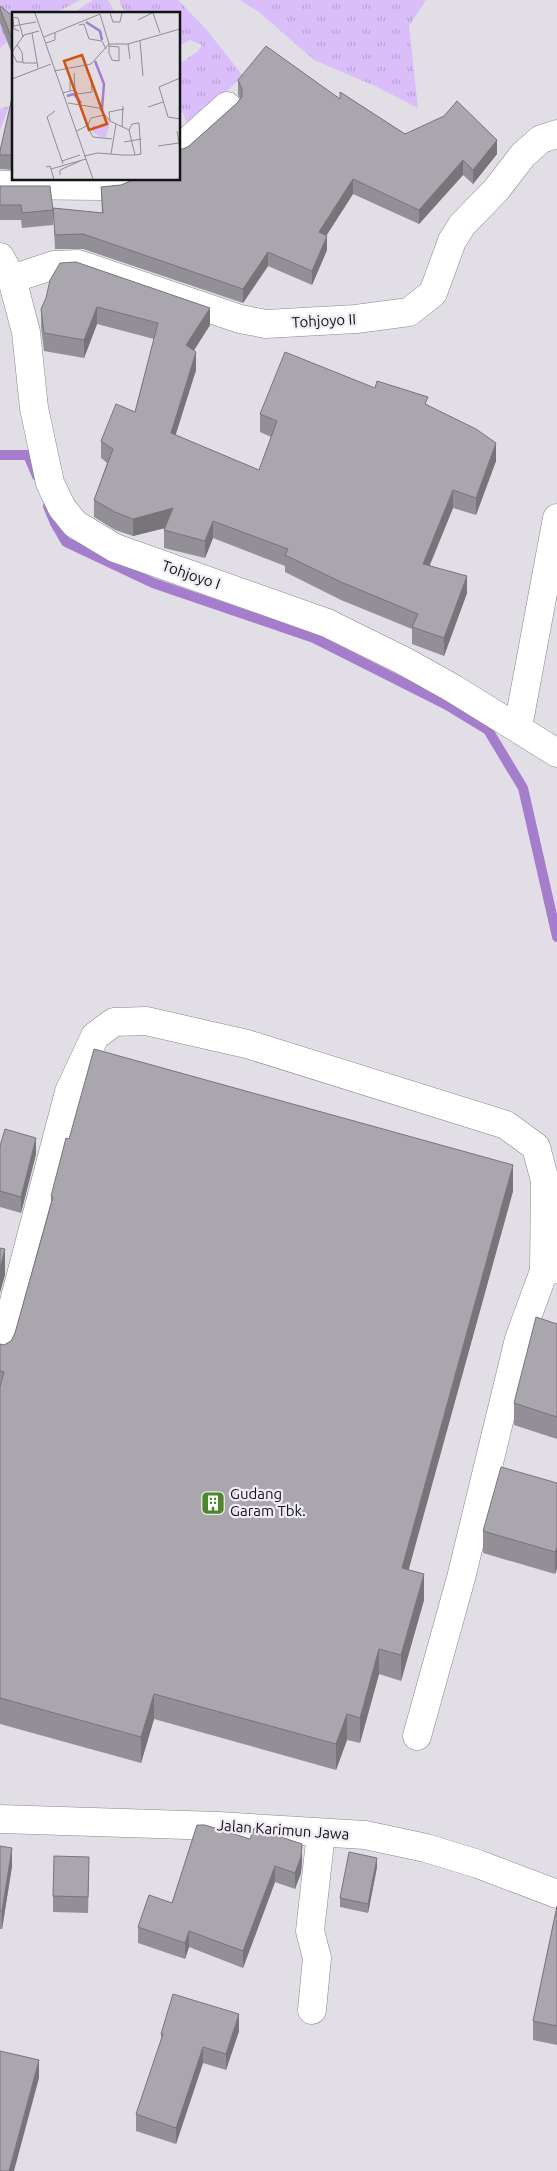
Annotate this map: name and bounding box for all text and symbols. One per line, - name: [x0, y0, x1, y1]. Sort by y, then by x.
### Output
- inset map: [12, 12, 180, 180]
- street label: Tohjoyo II: [291, 310, 357, 331]
- street label: Tohjoyo I: [160, 557, 223, 592]
- place label: Gudang Garam Tbk.: [230, 1485, 306, 1519]
- building icon: Gudang Garam Tbk.: [200, 1490, 226, 1516]
- street label: Jalan Karimun Jawa: [216, 1816, 350, 1843]

